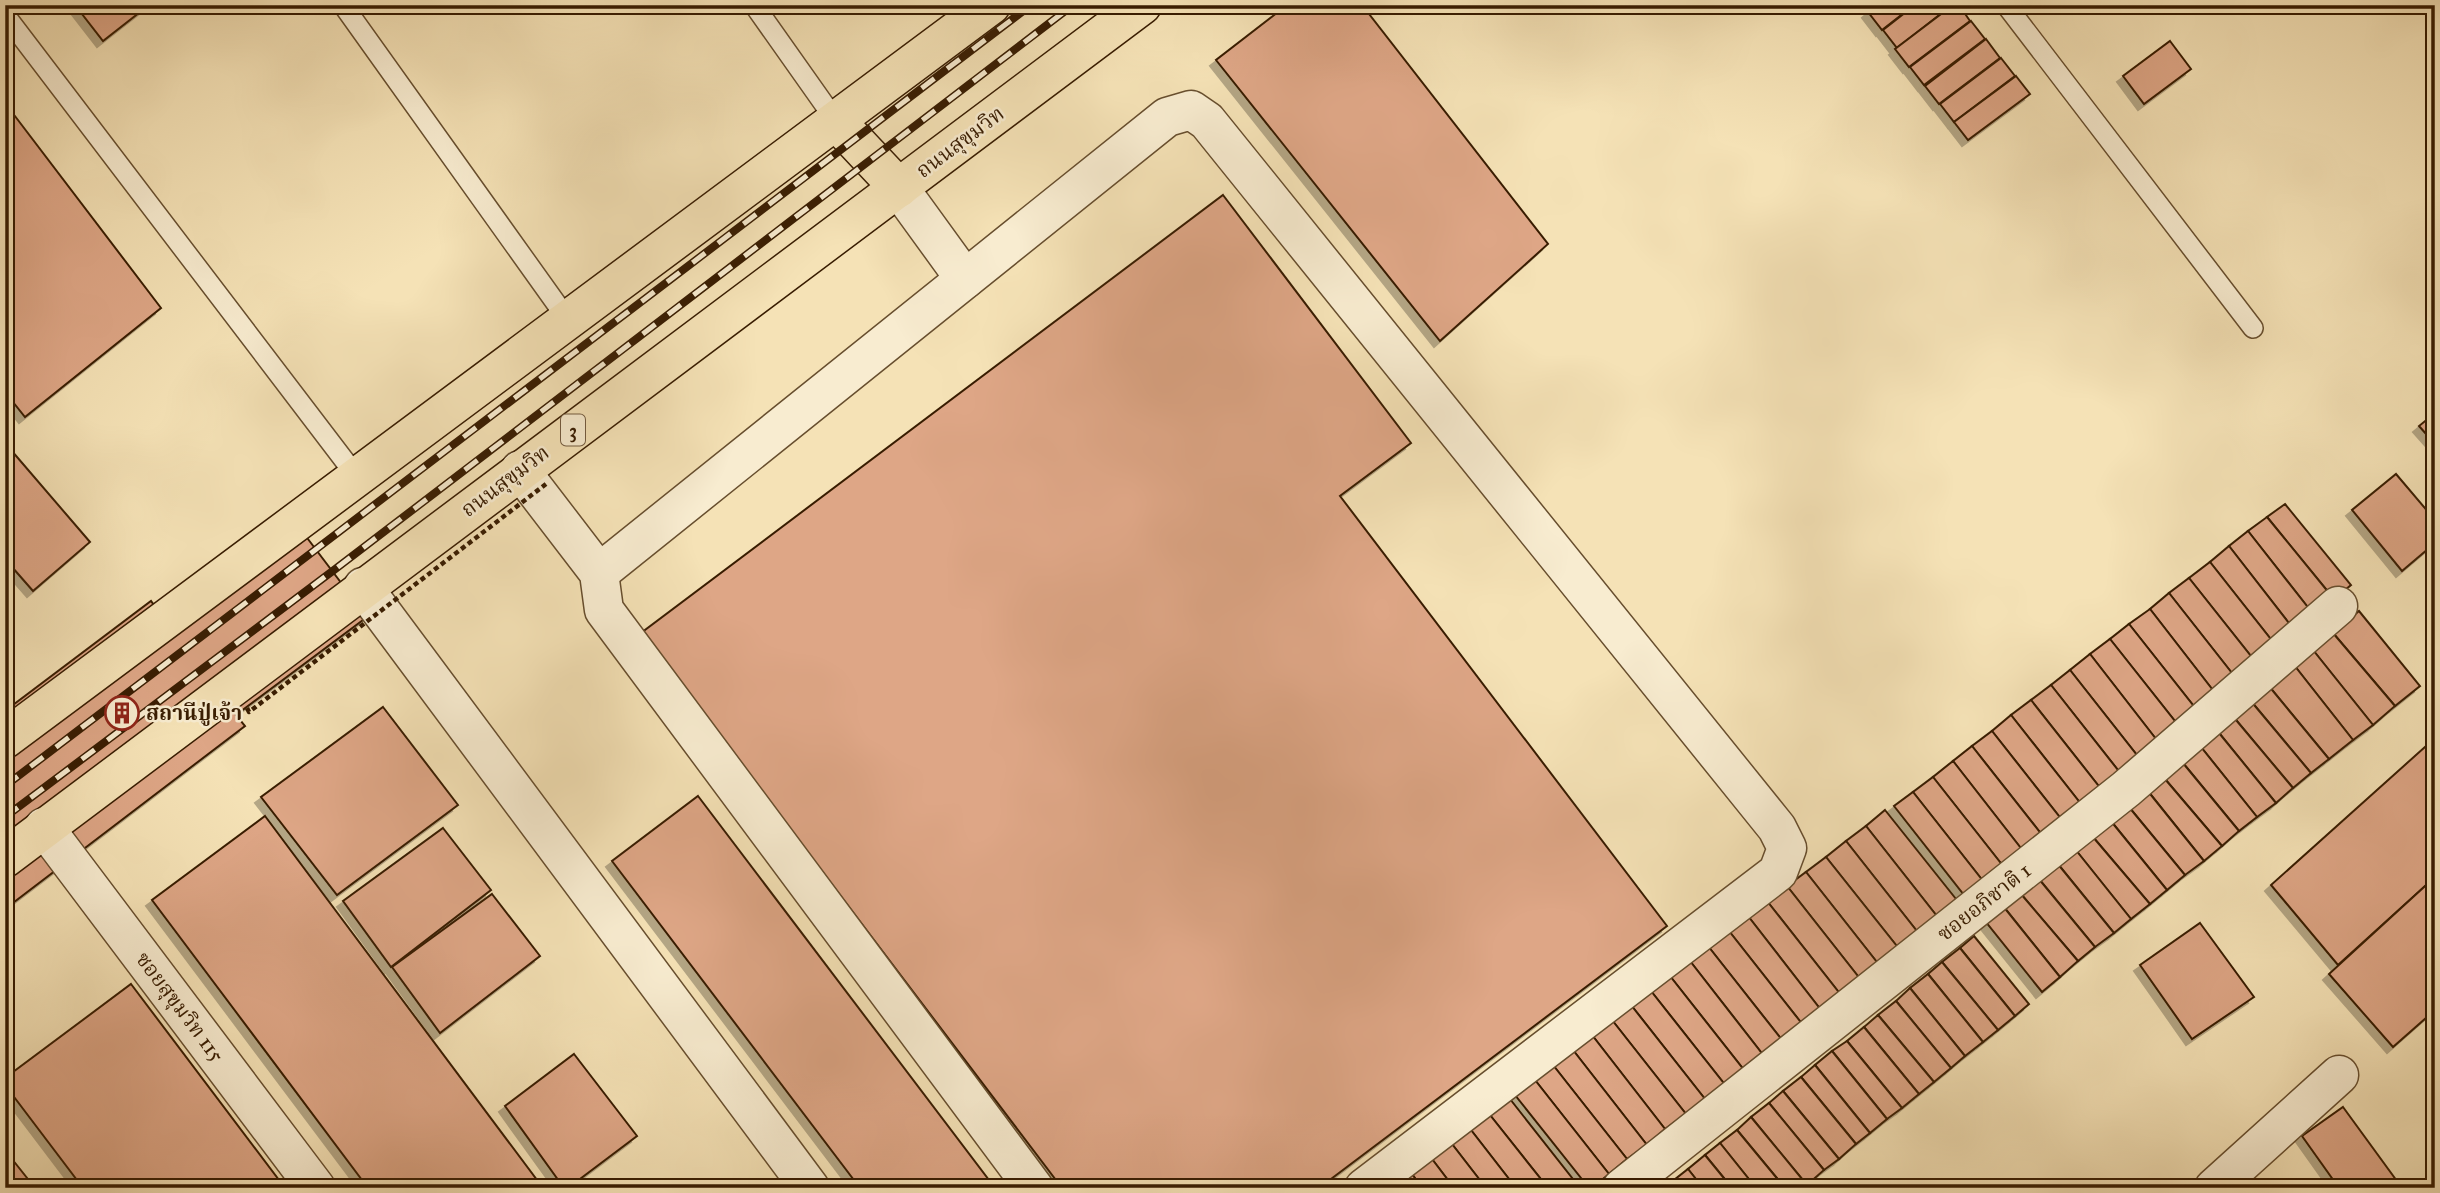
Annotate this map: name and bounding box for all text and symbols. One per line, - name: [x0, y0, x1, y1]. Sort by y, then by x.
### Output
- street label: ถนนสุขุมวิท: [911, 100, 1010, 184]
- road number: 3: [561, 414, 585, 446]
- street label: ถนนสุขุมวิท: [456, 439, 555, 523]
- building icon: สถานีปู่เจ้า: [103, 694, 141, 732]
- place label: สถานีปู่เจ้า: [146, 700, 242, 726]
- street label: ซอยอภิชาติ 1: [1932, 857, 2036, 947]
- street label: ซอยสุขุมวิท 115: [129, 947, 230, 1068]

